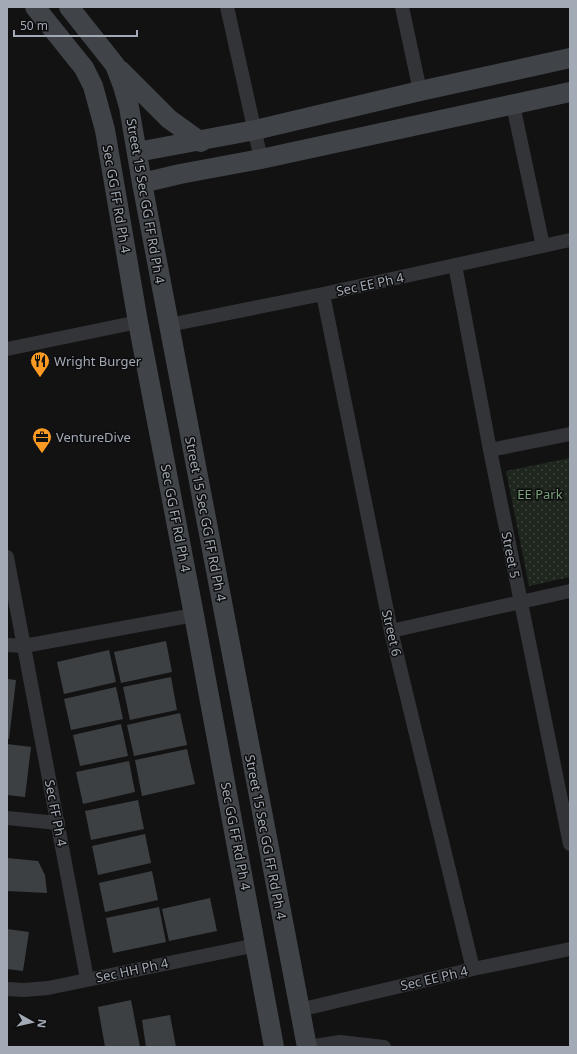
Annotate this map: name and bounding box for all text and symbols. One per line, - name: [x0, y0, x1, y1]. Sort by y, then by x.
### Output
- scale bar: [14, 12, 137, 38]
- text: 50 m: [20, 17, 48, 34]
- street label: Street 15 Sec GG FF Rd Ph 4: [123, 117, 169, 286]
- street label: Sec GG FF Rd Ph 4: [99, 144, 135, 255]
- street label: Sec EE Ph 4: [335, 268, 406, 300]
- restaurant icon: Wright Burger: [29, 350, 51, 378]
- place label: Wright Burger: [54, 352, 142, 370]
- office icon: VentureDive: [31, 426, 53, 454]
- place label: VentureDive: [56, 428, 131, 446]
- street label: Street 15 Sec GG FF Rd Ph 4: [181, 435, 231, 603]
- street label: Sec GG FF Rd Ph 4: [157, 463, 195, 574]
- park label: EE Park: [517, 485, 563, 503]
- street label: Street 5: [498, 530, 524, 580]
- street label: Street 6: [378, 608, 406, 658]
- street label: Street 15 Sec GG FF Rd Ph 4: [241, 753, 291, 921]
- street label: Sec FF Ph 4: [41, 778, 71, 848]
- street label: Sec GG FF Rd Ph 4: [217, 781, 255, 892]
- street label: Sec HH Ph 4: [94, 953, 170, 986]
- street label: Sec EE Ph 4: [399, 961, 470, 994]
- north arrow: [12, 1002, 52, 1042]
- text: N: [34, 1018, 50, 1029]

